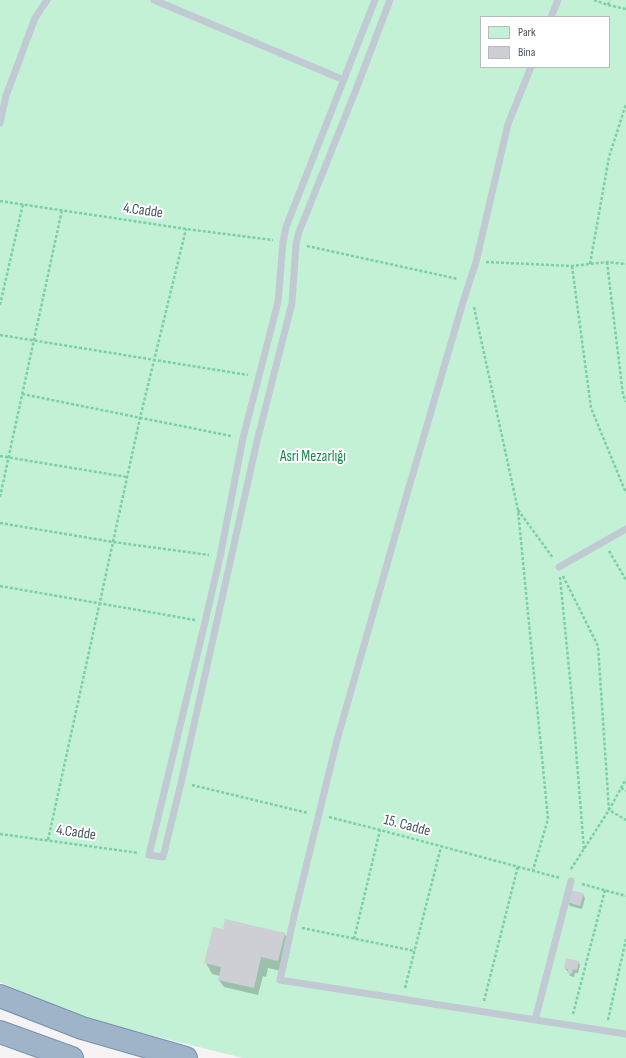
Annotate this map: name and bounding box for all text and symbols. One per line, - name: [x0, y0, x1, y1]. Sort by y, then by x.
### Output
- legend: [480, 16, 610, 68]
- text: Park: [518, 25, 536, 40]
- text: Bina: [518, 45, 535, 60]
- street label: 4.Cadde: [122, 199, 164, 223]
- park label: Asri Mezarlığı: [280, 448, 346, 466]
- street label: 15. Cadde: [382, 811, 432, 841]
- street label: 4.Cadde: [55, 821, 97, 845]

